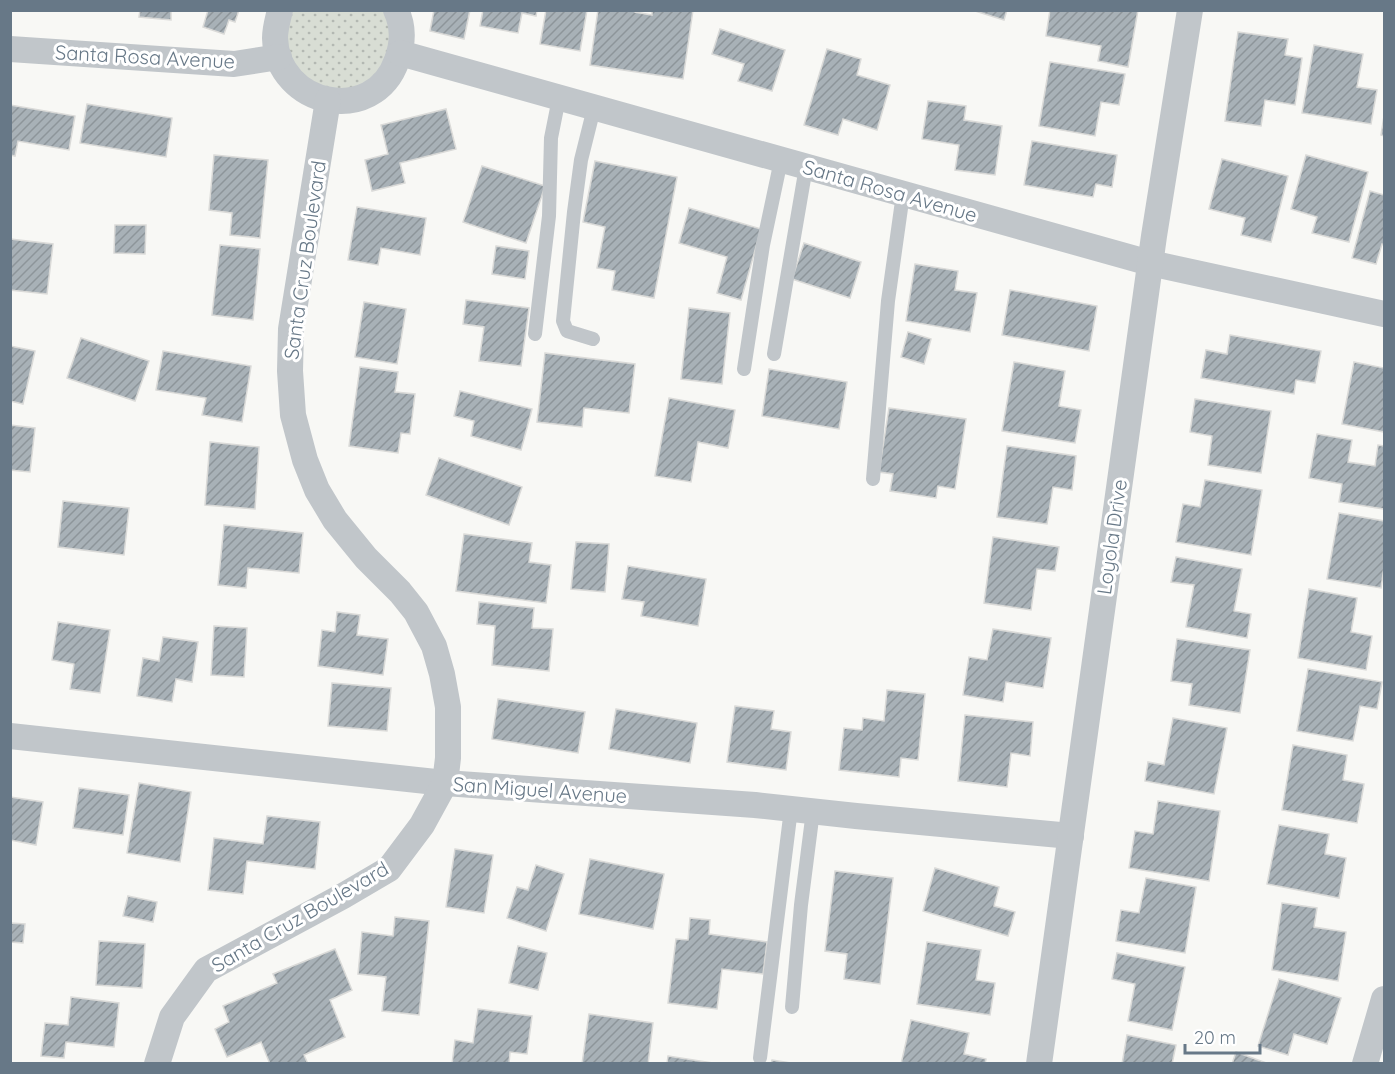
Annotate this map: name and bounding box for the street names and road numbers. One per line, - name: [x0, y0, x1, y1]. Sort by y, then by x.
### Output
- street label: Santa Rosa Avenue: [54, 39, 236, 74]
- street label: Santa Rosa Avenue: [800, 154, 980, 227]
- street label: Santa Cruz Boulevard: [278, 159, 331, 361]
- street label: Loyola Drive: [1091, 478, 1132, 596]
- street label: San Miguel Avenue: [452, 771, 628, 808]
- street label: Santa Cruz Boulevard: [207, 856, 393, 978]

